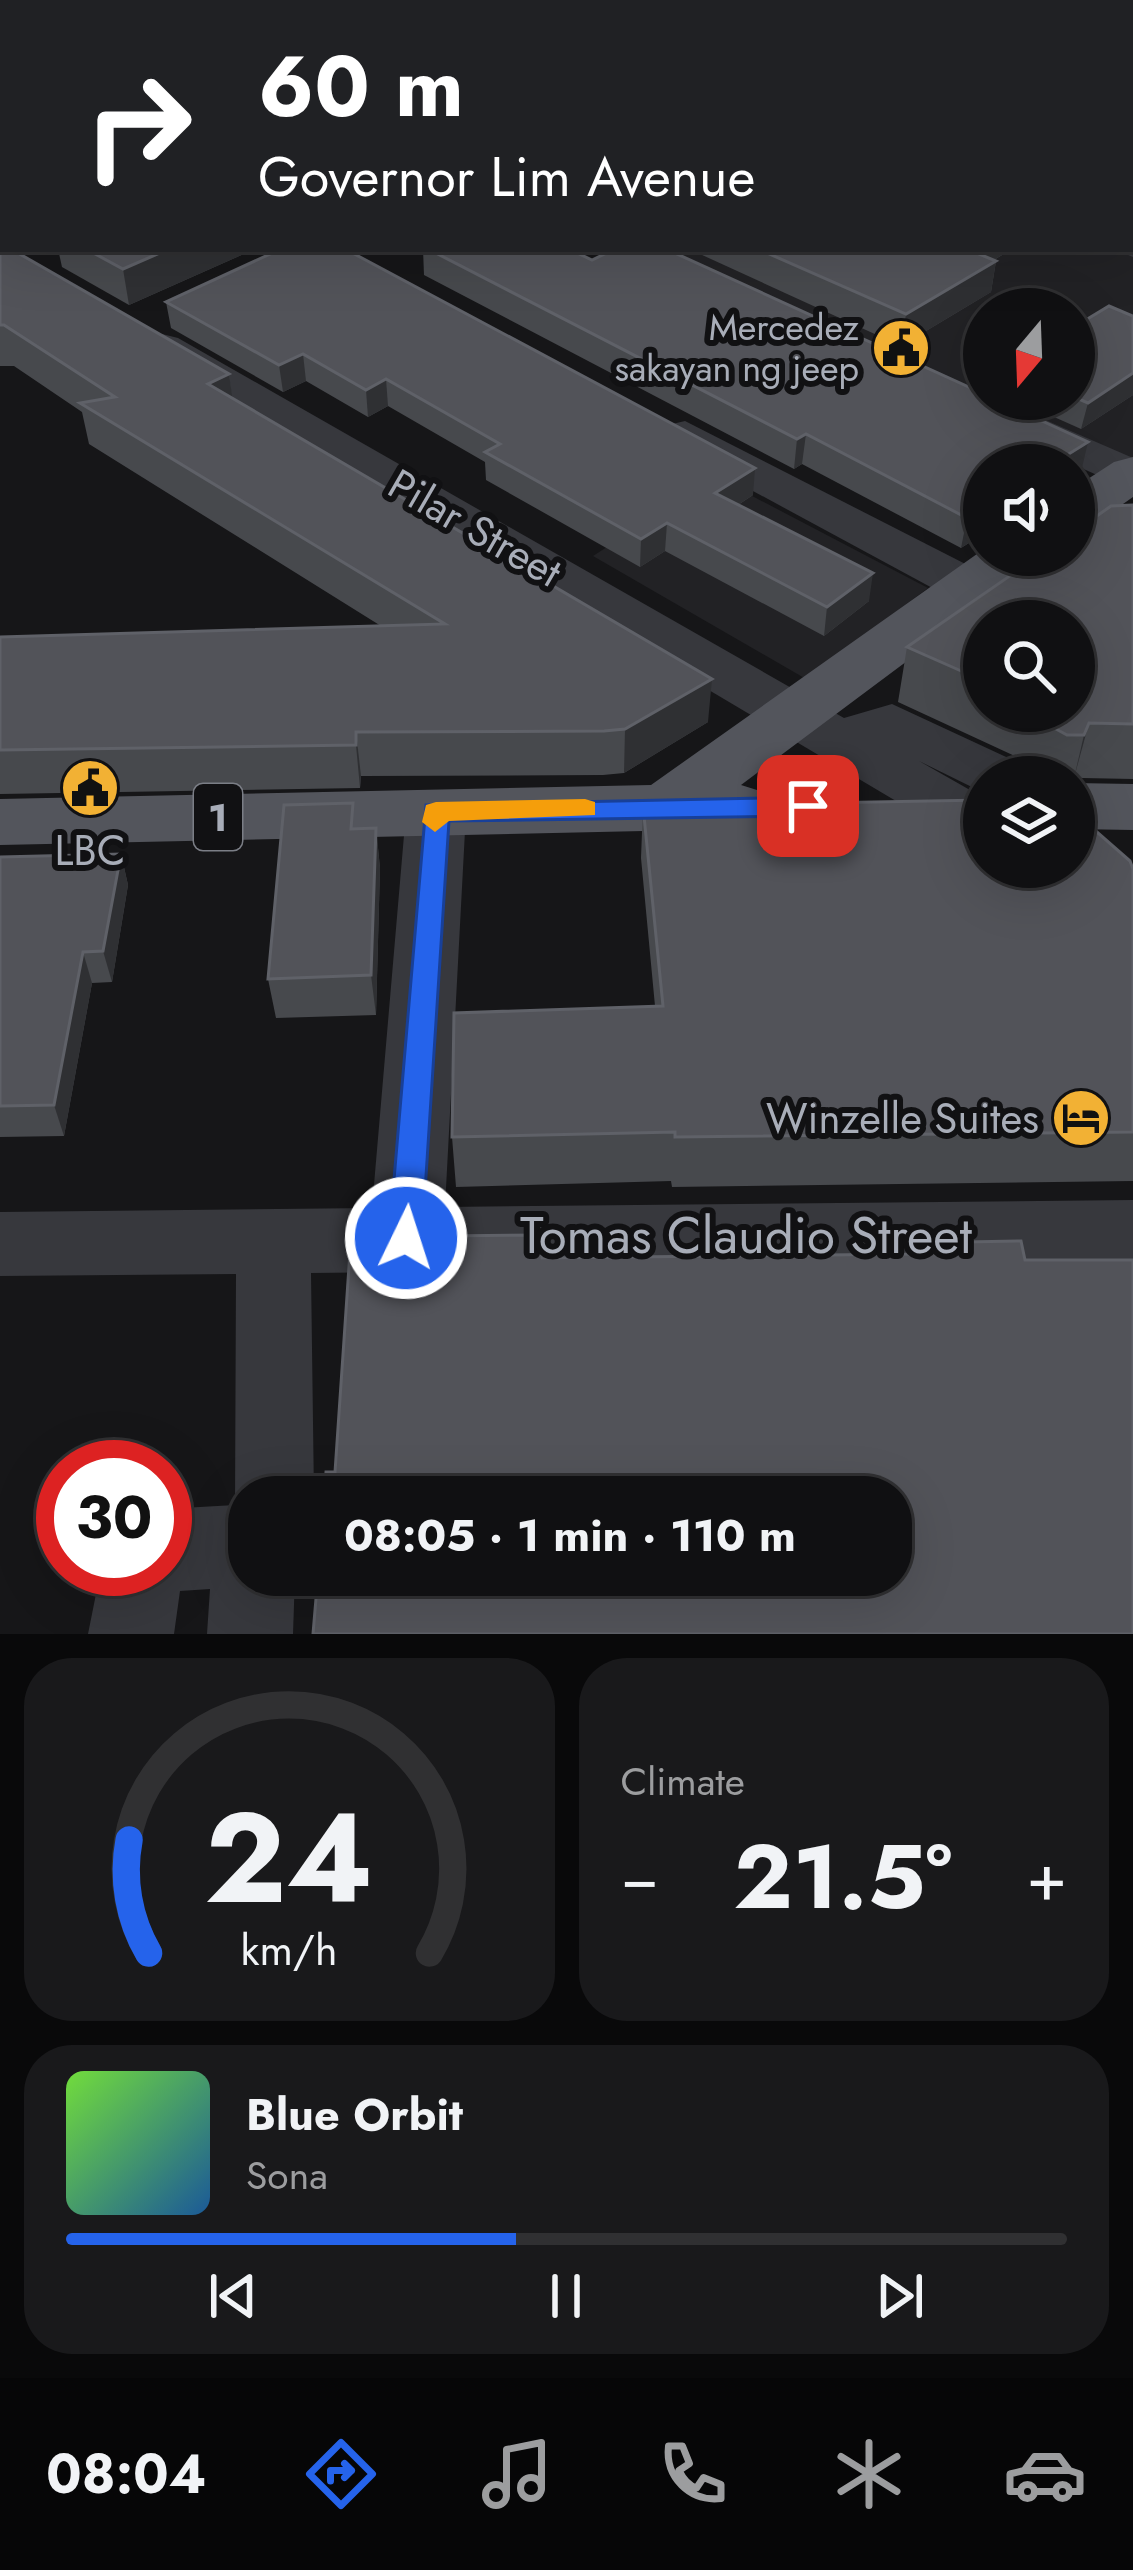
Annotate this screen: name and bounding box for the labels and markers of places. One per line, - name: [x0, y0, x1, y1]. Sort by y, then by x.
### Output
- place label: Mercedez sakayan ng jeep: [615, 301, 859, 394]
- public building icon: Mercedez sakayan ng jeep: [870, 317, 932, 379]
- pin: [757, 755, 859, 857]
- public building icon: LBC: [59, 757, 121, 819]
- place label: LBC: [54, 820, 126, 881]
- hotel icon: Winzelle Suites: [1050, 1087, 1112, 1149]
- place label: Winzelle Suites: [766, 1088, 1039, 1149]

